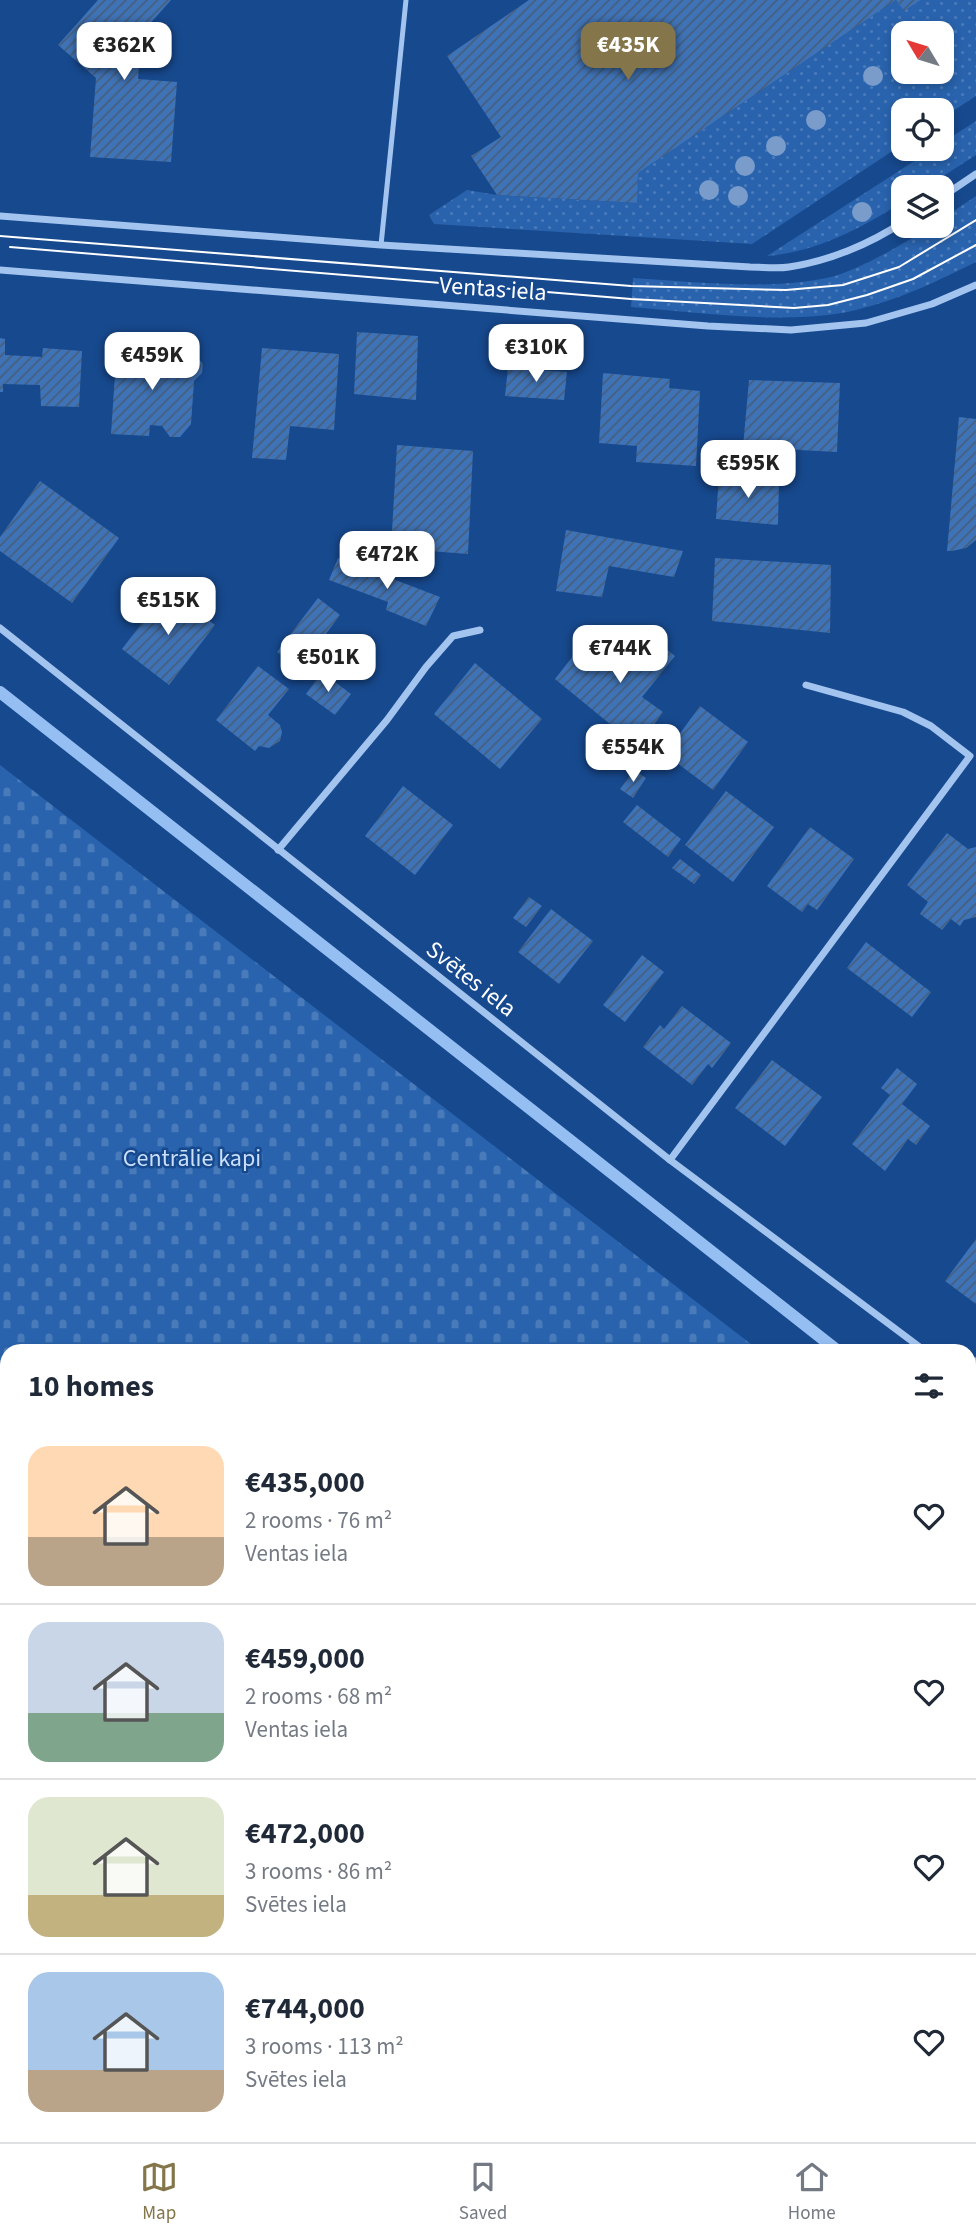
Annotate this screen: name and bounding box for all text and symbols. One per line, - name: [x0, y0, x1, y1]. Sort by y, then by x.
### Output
- north arrow: [891, 21, 954, 84]
- map controls: [891, 21, 954, 238]
- pin: €362K: [75, 22, 173, 82]
- pin: €435K: [579, 22, 677, 82]
- text: €362K: [93, 28, 155, 61]
- text: €435K: [597, 28, 659, 61]
- button: locate: [891, 98, 954, 161]
- button: layers: [891, 175, 954, 238]
- street label: Ventas iela: [438, 268, 548, 310]
- pin: €310K: [487, 324, 585, 384]
- text: €310K: [505, 330, 567, 363]
- pin: €459K: [103, 332, 201, 392]
- text: €459K: [121, 338, 183, 371]
- pin: €595K: [699, 440, 797, 500]
- text: €595K: [717, 446, 779, 479]
- pin: €472K: [338, 532, 436, 591]
- text: €472K: [356, 537, 418, 570]
- pin: €515K: [119, 578, 217, 637]
- text: €515K: [137, 583, 199, 616]
- pin: €744K: [571, 626, 669, 685]
- text: €744K: [589, 631, 651, 664]
- pin: €501K: [279, 634, 377, 694]
- text: €501K: [297, 640, 359, 673]
- pin: €554K: [584, 724, 682, 784]
- text: €554K: [602, 730, 664, 763]
- street label: Svētes iela: [418, 933, 524, 1025]
- park label: Centrālie kapi: [123, 1141, 261, 1176]
- text: 10 homes: [28, 1365, 154, 1408]
- icon: filters: [910, 1367, 948, 1405]
- text: €435,000: [245, 1461, 365, 1504]
- icon: home: [84, 1474, 168, 1558]
- icon: heart: [910, 1497, 948, 1535]
- text: 2 rooms · 76 m²: [245, 1504, 392, 1537]
- text: Ventas iela: [245, 1537, 348, 1570]
- text: €459,000: [245, 1637, 365, 1680]
- icon: home: [84, 1650, 168, 1734]
- icon: heart: [910, 1673, 948, 1711]
- text: 2 rooms · 68 m²: [245, 1680, 392, 1713]
- text: Ventas iela: [245, 1713, 348, 1746]
- text: €472,000: [245, 1812, 365, 1855]
- icon: home: [84, 1825, 168, 1909]
- icon: heart: [910, 1848, 948, 1886]
- text: 3 rooms · 86 m²: [245, 1855, 392, 1888]
- text: Svētes iela: [245, 1888, 347, 1921]
- text: €744,000: [245, 1987, 365, 2030]
- icon: home: [84, 2000, 168, 2084]
- icon: heart: [910, 2023, 948, 2061]
- text: 3 rooms · 113 m²: [245, 2030, 404, 2063]
- text: Svētes iela: [245, 2063, 347, 2096]
- tab: Map: [140, 2158, 178, 2227]
- tab: Saved: [459, 2158, 507, 2227]
- tab: Home: [788, 2158, 836, 2227]

